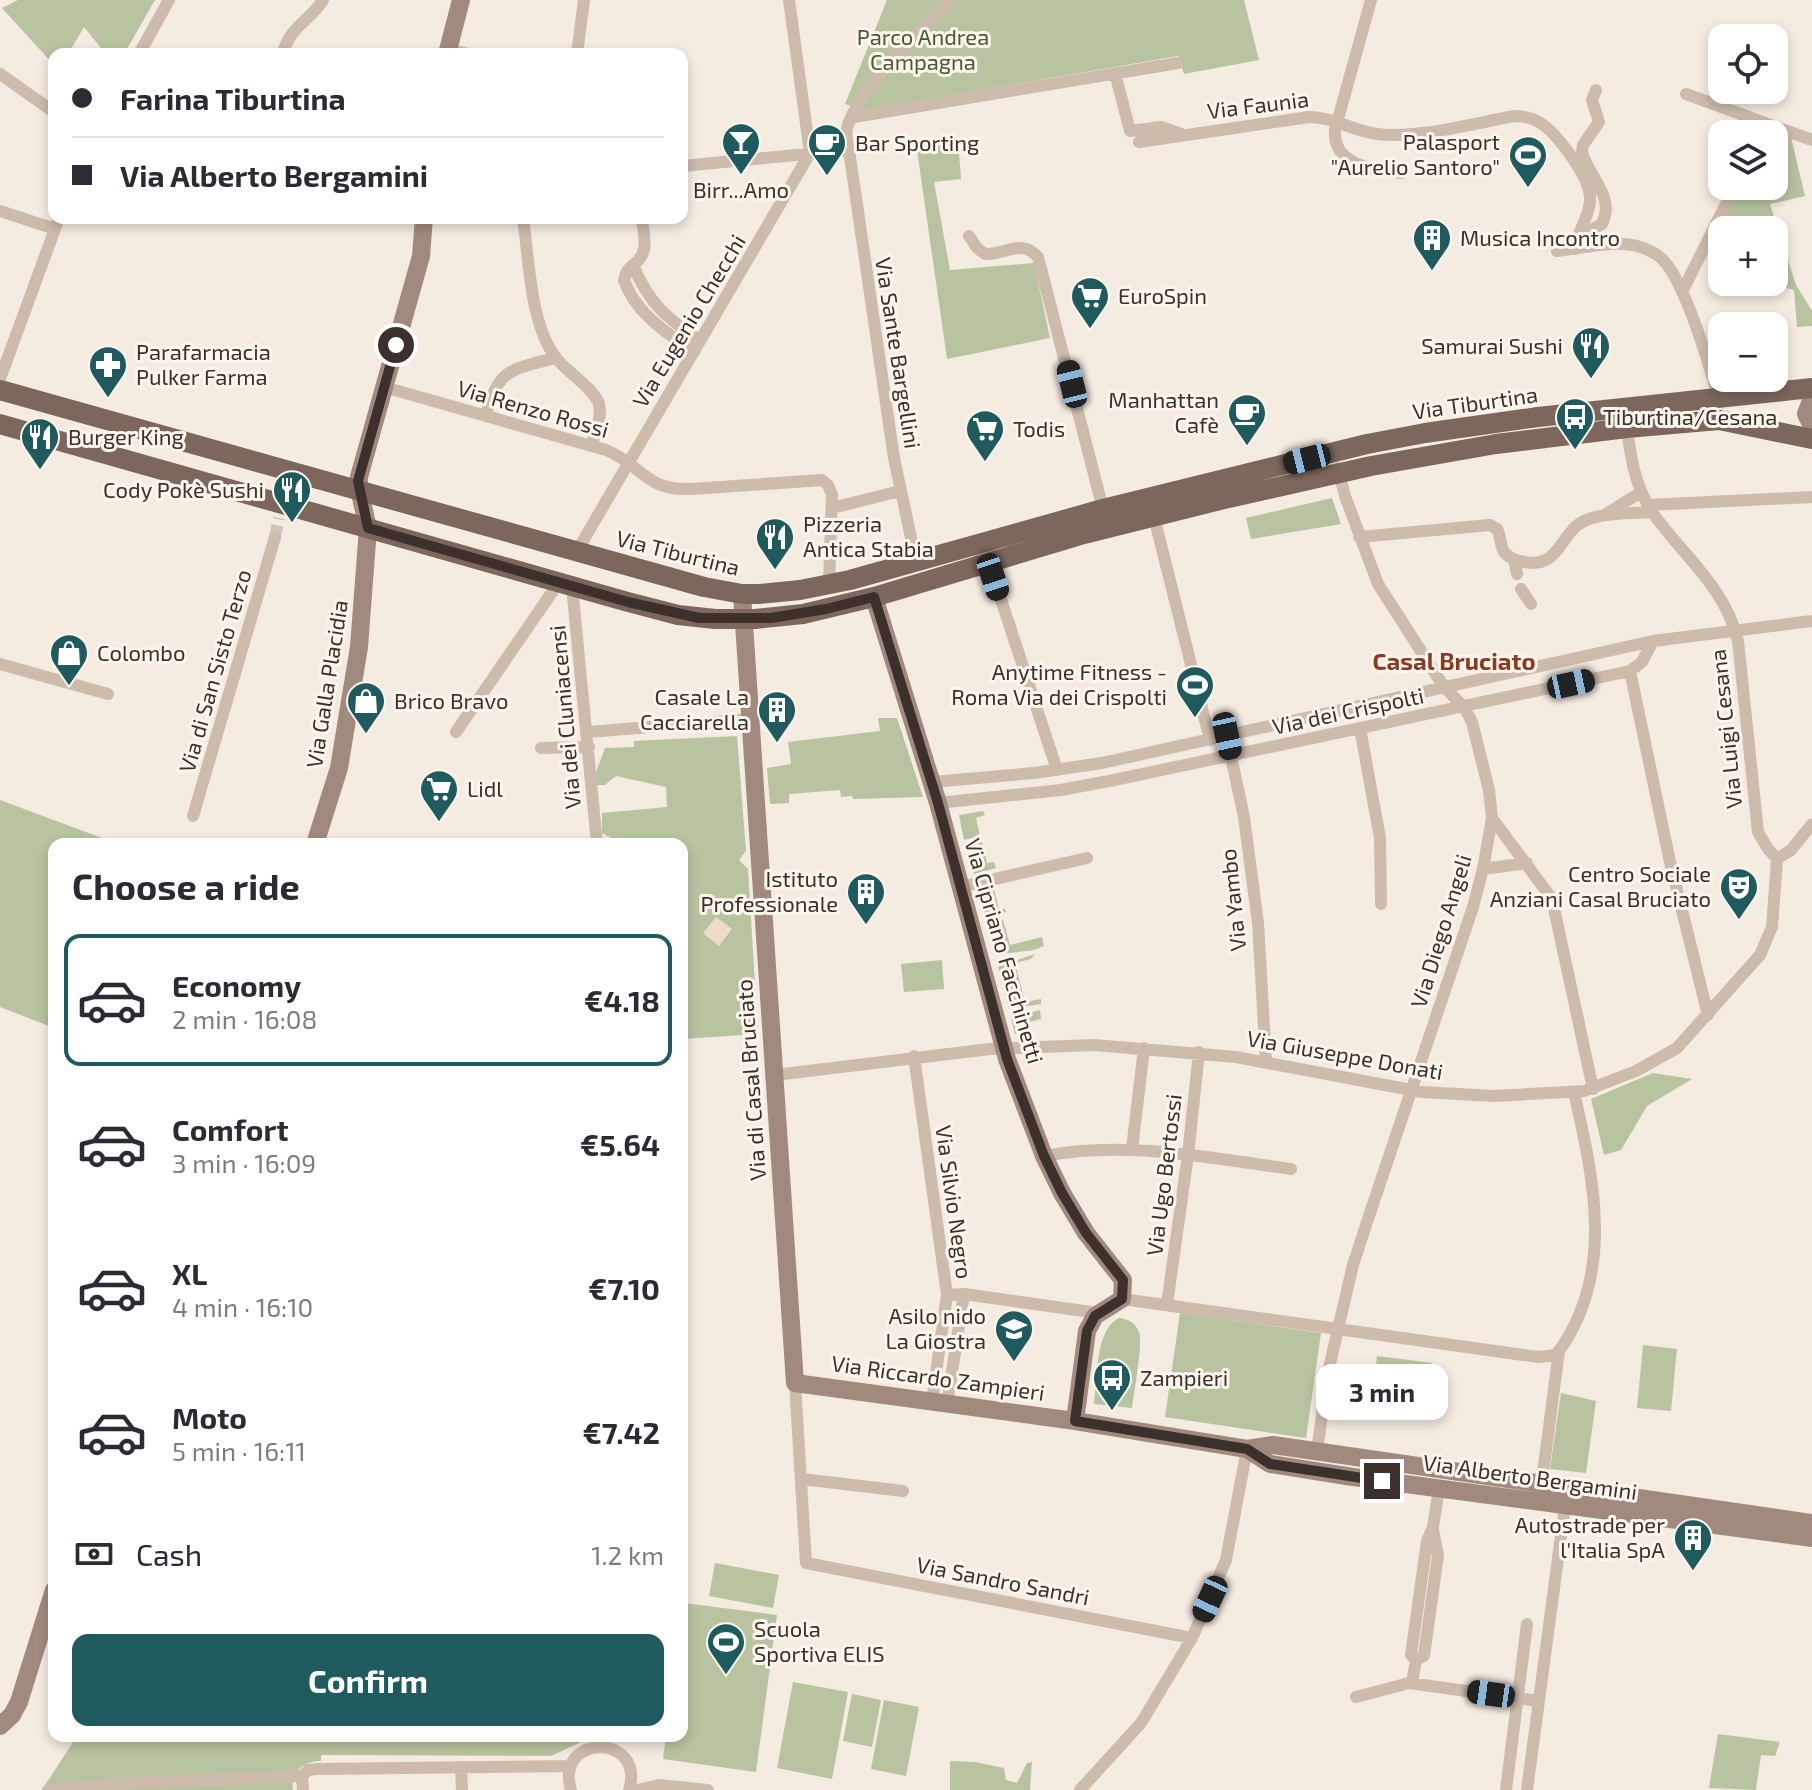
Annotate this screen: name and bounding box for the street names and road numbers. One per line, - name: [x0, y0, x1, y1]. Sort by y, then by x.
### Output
- street label: Via Faunia: [1206, 85, 1310, 123]
- street label: Via Eugenio Checchi: [626, 229, 750, 412]
- street label: Via Sante Bargellini: [871, 255, 927, 450]
- street label: Via Renzo Rossi: [455, 374, 612, 442]
- street label: Via Tiburtina: [1411, 380, 1539, 424]
- street label: Via Tiburtina: [614, 524, 743, 580]
- street label: Via di San Sisto Terzo: [173, 566, 255, 775]
- street label: Via Galla Placidia: [300, 598, 352, 770]
- street label: Via dei Cluniacensi: [543, 624, 585, 810]
- street label: Via Luigi Cesana: [1704, 648, 1746, 810]
- street label: Via dei Crispolti: [1270, 681, 1426, 739]
- street label: Via Cipriano Facchinetti: [960, 835, 1050, 1066]
- street label: Via Yambo: [1214, 848, 1250, 953]
- street label: Via Diego Angeli: [1404, 851, 1476, 1011]
- street label: Via di Casal Bruciato: [730, 979, 770, 1182]
- street label: Via Giuseppe Donati: [1245, 1024, 1445, 1084]
- street label: Via Ugo Bertossi: [1140, 1092, 1186, 1257]
- street label: Via Silvio Negro: [931, 1123, 979, 1280]
- street label: Via Riccardo Zampieri: [830, 1349, 1046, 1405]
- street label: Via Alberto Bergamini: [1421, 1448, 1639, 1504]
- street label: Via Sandro Sandri: [914, 1550, 1092, 1610]

